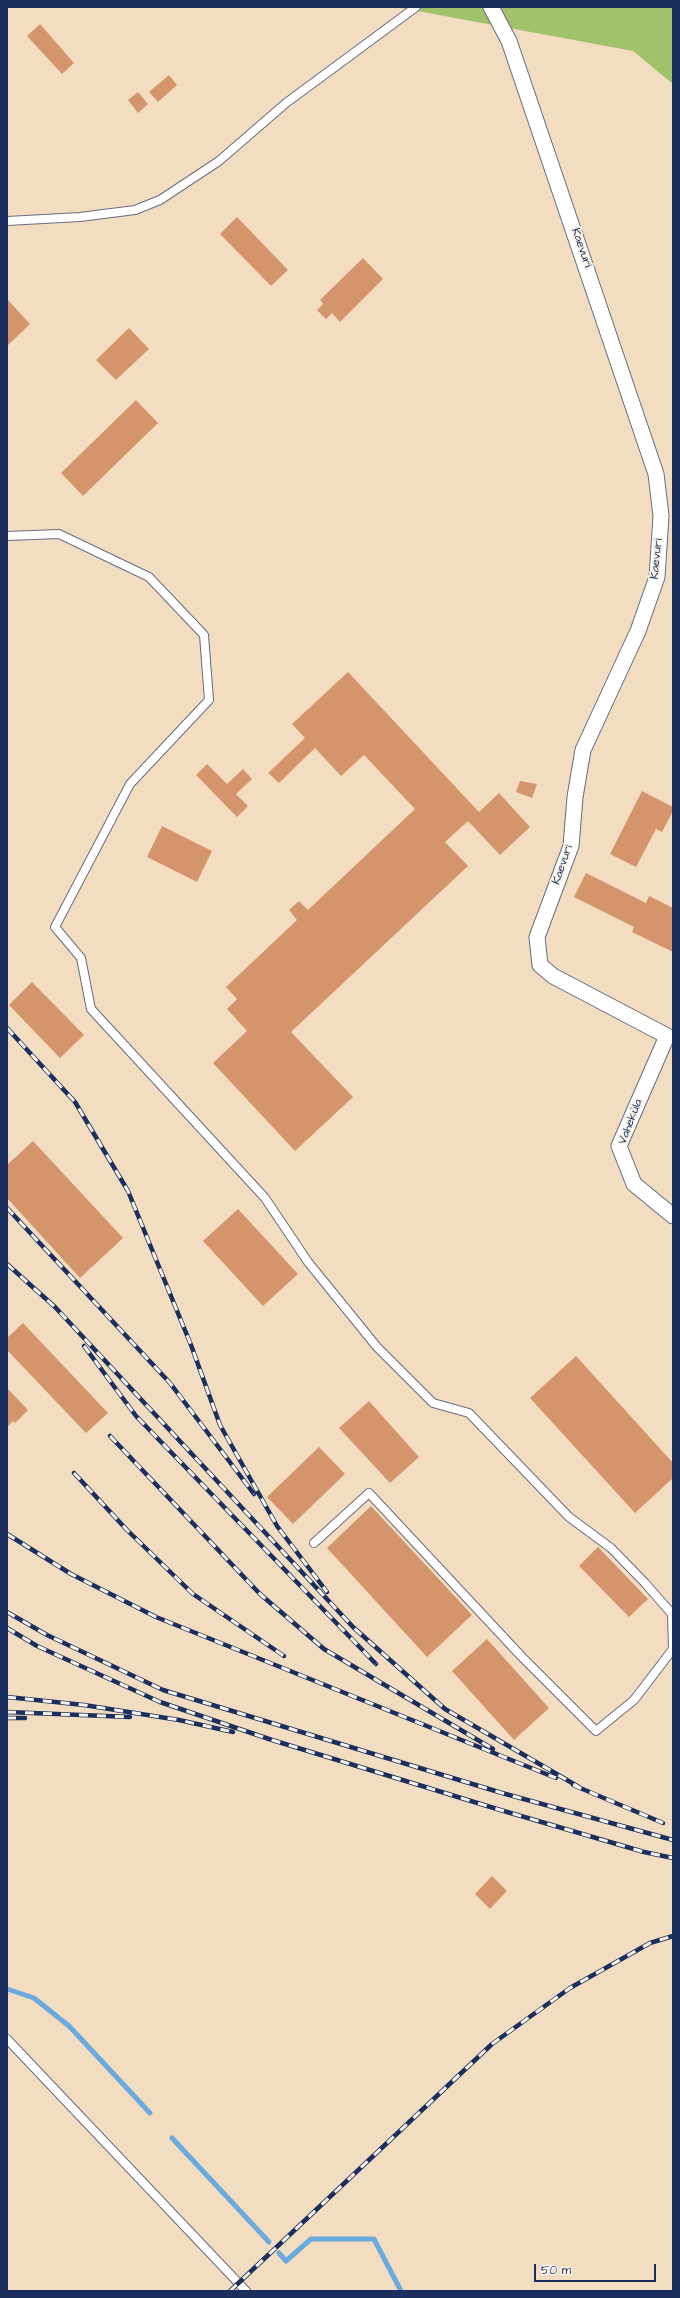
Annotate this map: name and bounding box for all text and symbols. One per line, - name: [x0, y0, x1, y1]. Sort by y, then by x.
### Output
- street label: Kaevuri: [568, 226, 594, 270]
- street label: Kaevuri: [648, 538, 666, 580]
- street label: Kaevuri: [550, 843, 576, 887]
- street label: Vaheküla: [616, 1097, 646, 1147]
- scale bar: [536, 2256, 658, 2282]
- text: 50 m: [541, 2262, 571, 2279]

